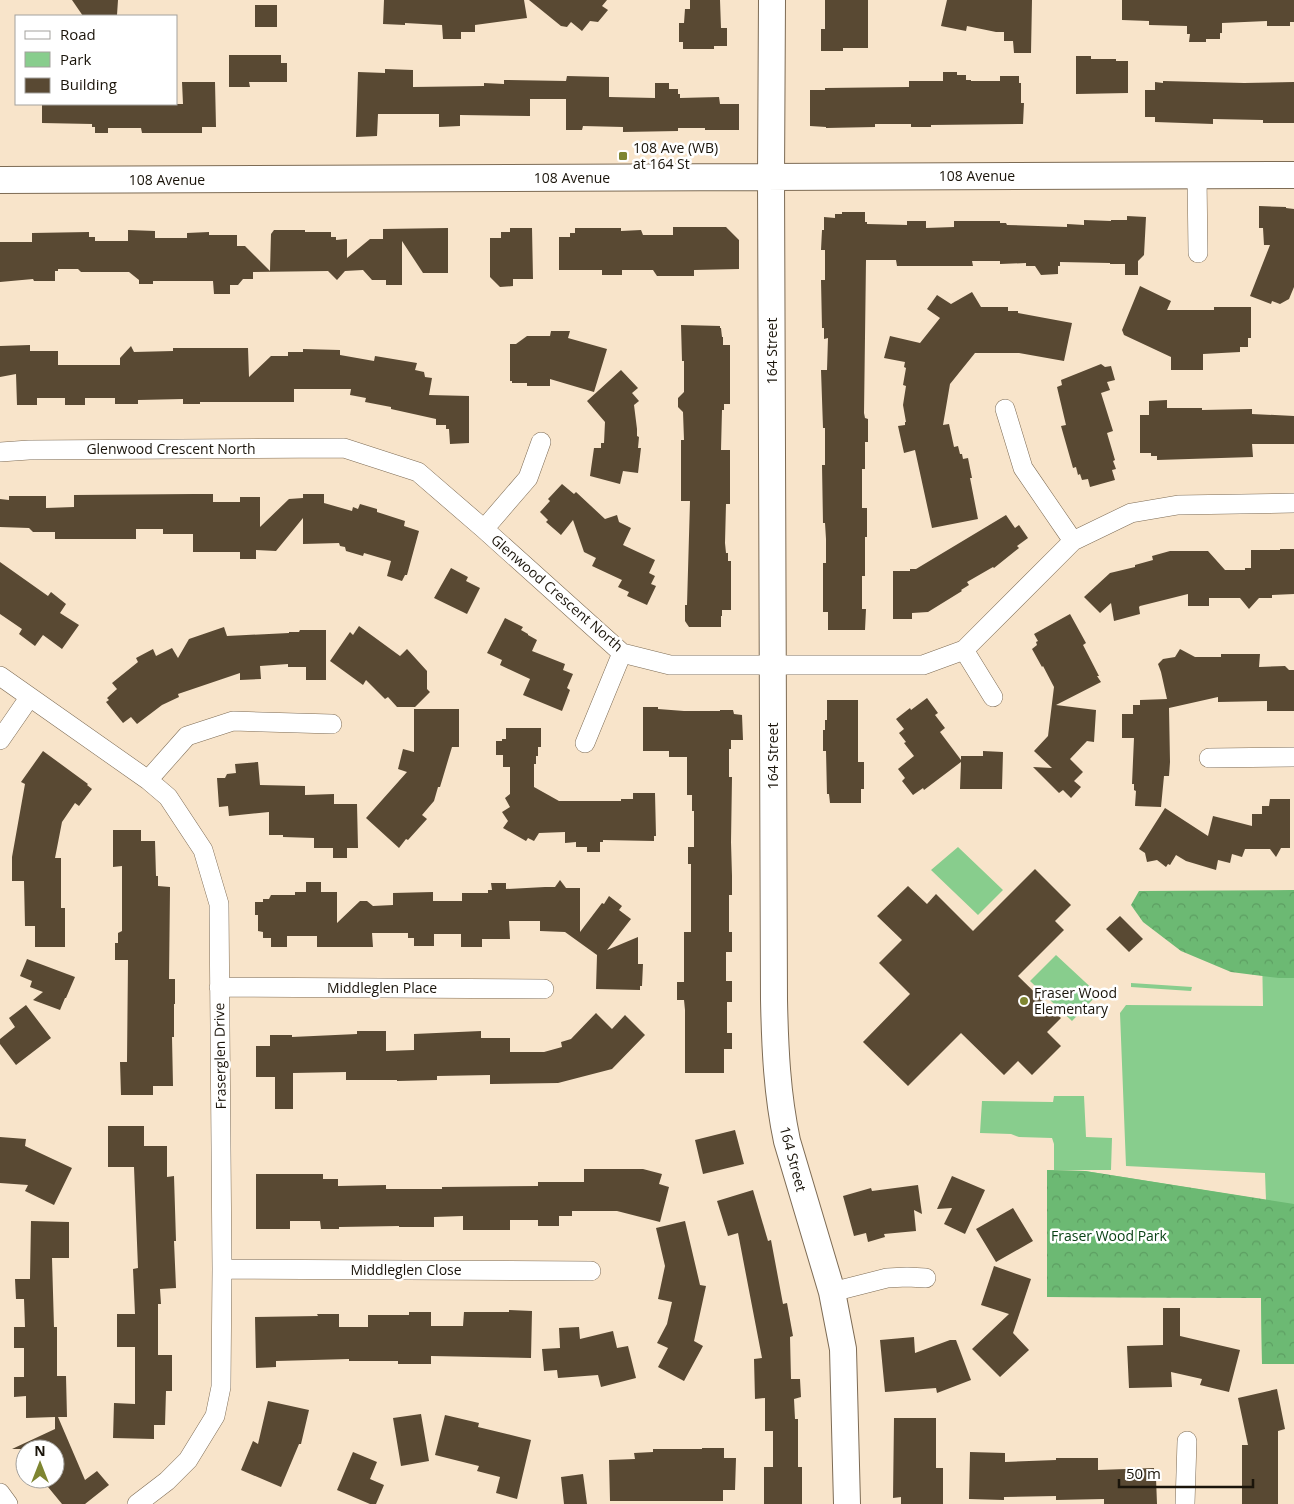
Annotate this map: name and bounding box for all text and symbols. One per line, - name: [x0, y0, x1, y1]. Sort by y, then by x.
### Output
- legend: [15, 15, 178, 105]
- text: Road: [60, 24, 96, 44]
- text: Park: [60, 49, 91, 69]
- text: Building: [60, 74, 117, 94]
- place label: 108 Ave (WB) at 164 St: [633, 138, 718, 173]
- marker: 108 Ave (WB) at 164 St: [617, 150, 629, 162]
- street label: 108 Avenue: [939, 166, 1015, 185]
- street label: 108 Avenue: [534, 168, 610, 187]
- street label: 108 Avenue: [129, 170, 205, 189]
- street label: 164 Street: [762, 318, 781, 384]
- street label: Glenwood Crescent North: [86, 439, 256, 458]
- street label: Glenwood Crescent North: [487, 530, 627, 655]
- street label: 164 Street: [763, 723, 782, 789]
- street label: Middleglen Place: [327, 978, 437, 997]
- place label: Fraser Wood Elementary: [1034, 983, 1117, 1018]
- marker: Fraser Wood Elementary: [1018, 995, 1030, 1007]
- street label: Fraserglen Drive: [209, 1002, 230, 1109]
- street label: 164 Street: [776, 1124, 811, 1194]
- park label: Fraser Wood Park: [1051, 1226, 1168, 1245]
- street label: Middleglen Close: [350, 1260, 462, 1279]
- north arrow: [15, 1439, 65, 1489]
- text: N: [34, 1441, 46, 1460]
- scale bar: [1119, 1456, 1253, 1488]
- text: 50 m: [1126, 1463, 1161, 1483]

